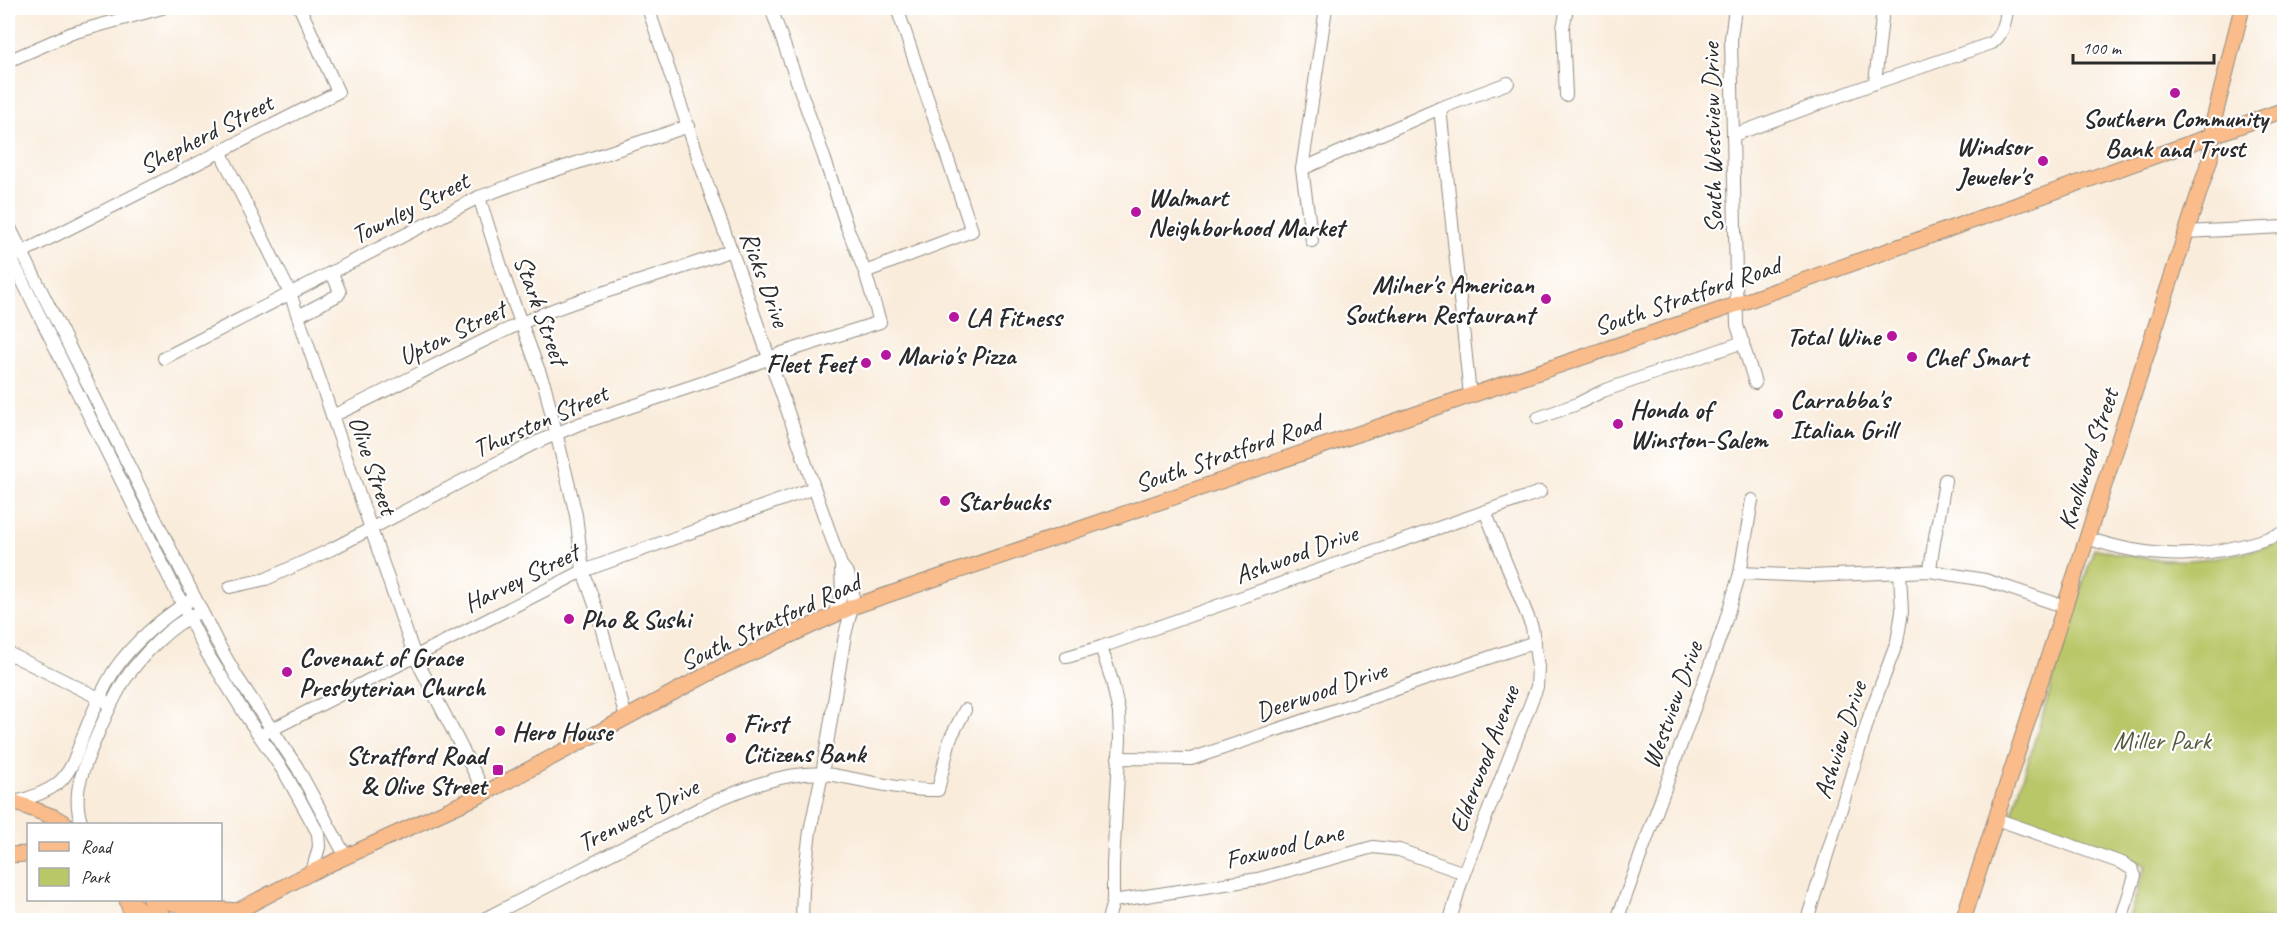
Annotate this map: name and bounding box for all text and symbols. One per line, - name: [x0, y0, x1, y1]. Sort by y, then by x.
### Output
- scale bar: [2073, 27, 2214, 65]
- text: 100 m: [2082, 37, 2123, 59]
- street label: South Westview Drive: [1694, 40, 1730, 234]
- street label: Shepherd Street: [134, 85, 281, 182]
- marker: Southern Community Bank and Trust: [2168, 86, 2182, 100]
- place label: Southern Community Bank and Trust: [2082, 102, 2271, 165]
- place label: Windsor Jeweler's: [1955, 130, 2034, 193]
- marker: Windsor Jeweler's: [2036, 154, 2050, 168]
- street label: Townley Street: [346, 163, 477, 252]
- place label: Walmart Neighborhood Market: [1148, 181, 1348, 244]
- marker: Walmart Neighborhood Market: [1129, 205, 1143, 219]
- street label: Ricks Drive: [733, 227, 798, 333]
- street label: South Stratford Road: [1589, 247, 1788, 343]
- street label: Stark Street: [506, 251, 577, 373]
- place label: Milner's American Southern Restaurant: [1344, 268, 1538, 331]
- street label: Upton Street: [393, 291, 514, 373]
- marker: Milner's American Southern Restaurant: [1539, 292, 1553, 306]
- place label: LA Fitness: [966, 301, 1064, 334]
- marker: LA Fitness: [947, 310, 961, 324]
- place label: Total Wine: [1786, 320, 1882, 353]
- marker: Total Wine: [1885, 329, 1899, 343]
- place label: Mario's Pizza: [898, 339, 1018, 372]
- place label: Chef Smart: [1924, 341, 2031, 374]
- place label: Fleet Feet: [766, 347, 858, 380]
- marker: Mario's Pizza: [879, 348, 893, 362]
- marker: Chef Smart: [1905, 350, 1919, 364]
- marker: Fleet Feet: [859, 356, 873, 370]
- street label: Thurston Street: [467, 376, 615, 465]
- street label: Knollwood Street: [2050, 382, 2127, 534]
- place label: Carrabba's Italian Grill: [1790, 383, 1902, 446]
- place label: Honda of Winston-Salem: [1630, 393, 1770, 456]
- street label: South Stratford Road: [1130, 404, 1329, 500]
- marker: Carrabba's Italian Grill: [1771, 407, 1785, 421]
- street label: Olive Street: [341, 411, 406, 521]
- marker: Honda of Winston-Salem: [1611, 417, 1625, 431]
- place label: Starbucks: [957, 485, 1052, 518]
- marker: Starbucks: [938, 494, 952, 508]
- street label: Ashwood Drive: [1230, 516, 1364, 591]
- street label: Harvey Street: [458, 534, 587, 620]
- street label: South Stratford Road: [674, 564, 869, 678]
- place label: Pho & Sushi: [581, 603, 693, 636]
- marker: Pho & Sushi: [562, 612, 576, 626]
- street label: Westview Drive: [1634, 635, 1711, 773]
- place label: Covenant of Grace Presbyterian Church: [299, 641, 486, 704]
- street label: Deerwood Drive: [1251, 653, 1392, 729]
- marker: Covenant of Grace Presbyterian Church: [280, 665, 294, 679]
- street label: Ashview Drive: [1806, 675, 1875, 803]
- street label: Elderwood Avenue: [1441, 680, 1528, 837]
- place label: First Citizens Bank: [743, 707, 868, 770]
- place label: Hero House: [512, 715, 615, 748]
- marker: Hero House: [493, 724, 507, 738]
- park label: Miller Park: [2113, 724, 2212, 757]
- marker: First Citizens Bank: [724, 731, 738, 745]
- place label: Stratford Road & Olive Street: [346, 739, 491, 802]
- marker: Stratford Road & Olive Street: [491, 763, 505, 777]
- street label: Trenwest Drive: [572, 769, 706, 860]
- street label: Foxwood Lane: [1222, 815, 1348, 877]
- legend: [27, 823, 222, 901]
- text: Road: [81, 836, 114, 858]
- text: Park: [81, 866, 111, 888]

